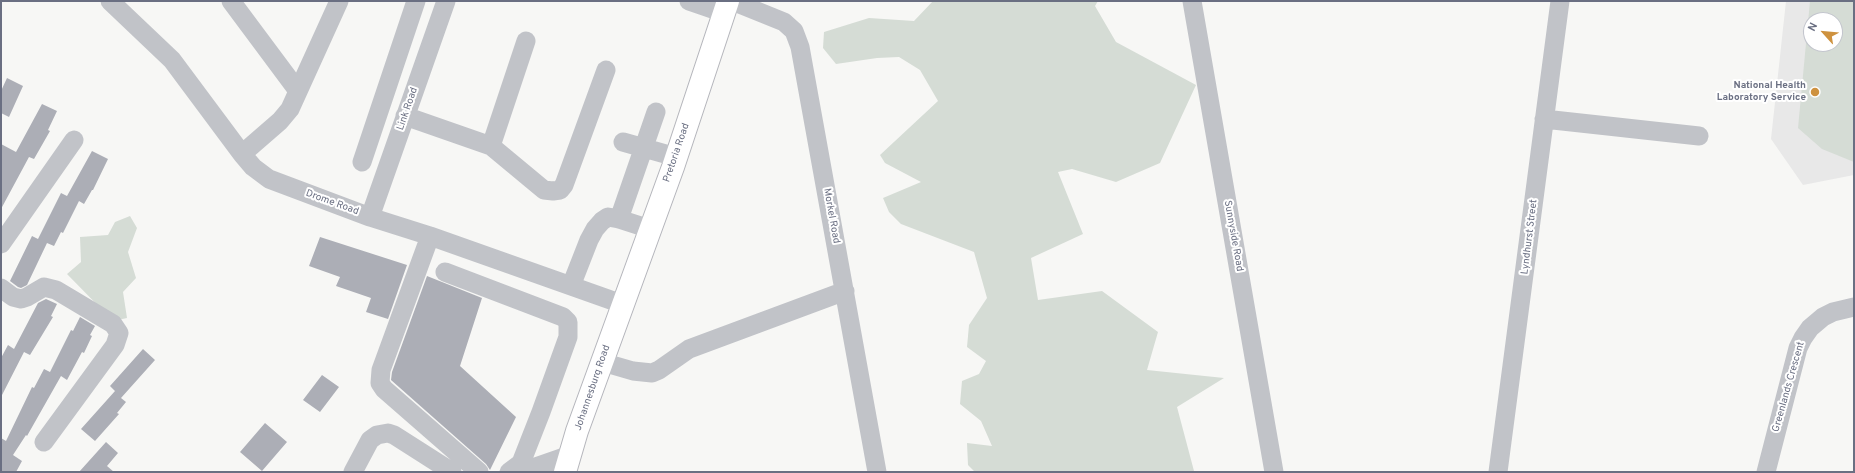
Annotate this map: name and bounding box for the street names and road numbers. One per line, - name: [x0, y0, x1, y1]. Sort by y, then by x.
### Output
- street label: Link Road: [395, 86, 421, 132]
- street label: Pretoria Road: [661, 122, 693, 184]
- street label: Morkel Road: [820, 187, 842, 245]
- street label: Drome Road: [304, 188, 360, 218]
- street label: Lyndhurst Street: [1519, 199, 1541, 275]
- street label: Sunnyside Road: [1221, 200, 1245, 272]
- street label: Greenlands Crescent: [1770, 340, 1808, 434]
- street label: Johannesburg Road: [573, 344, 613, 432]

